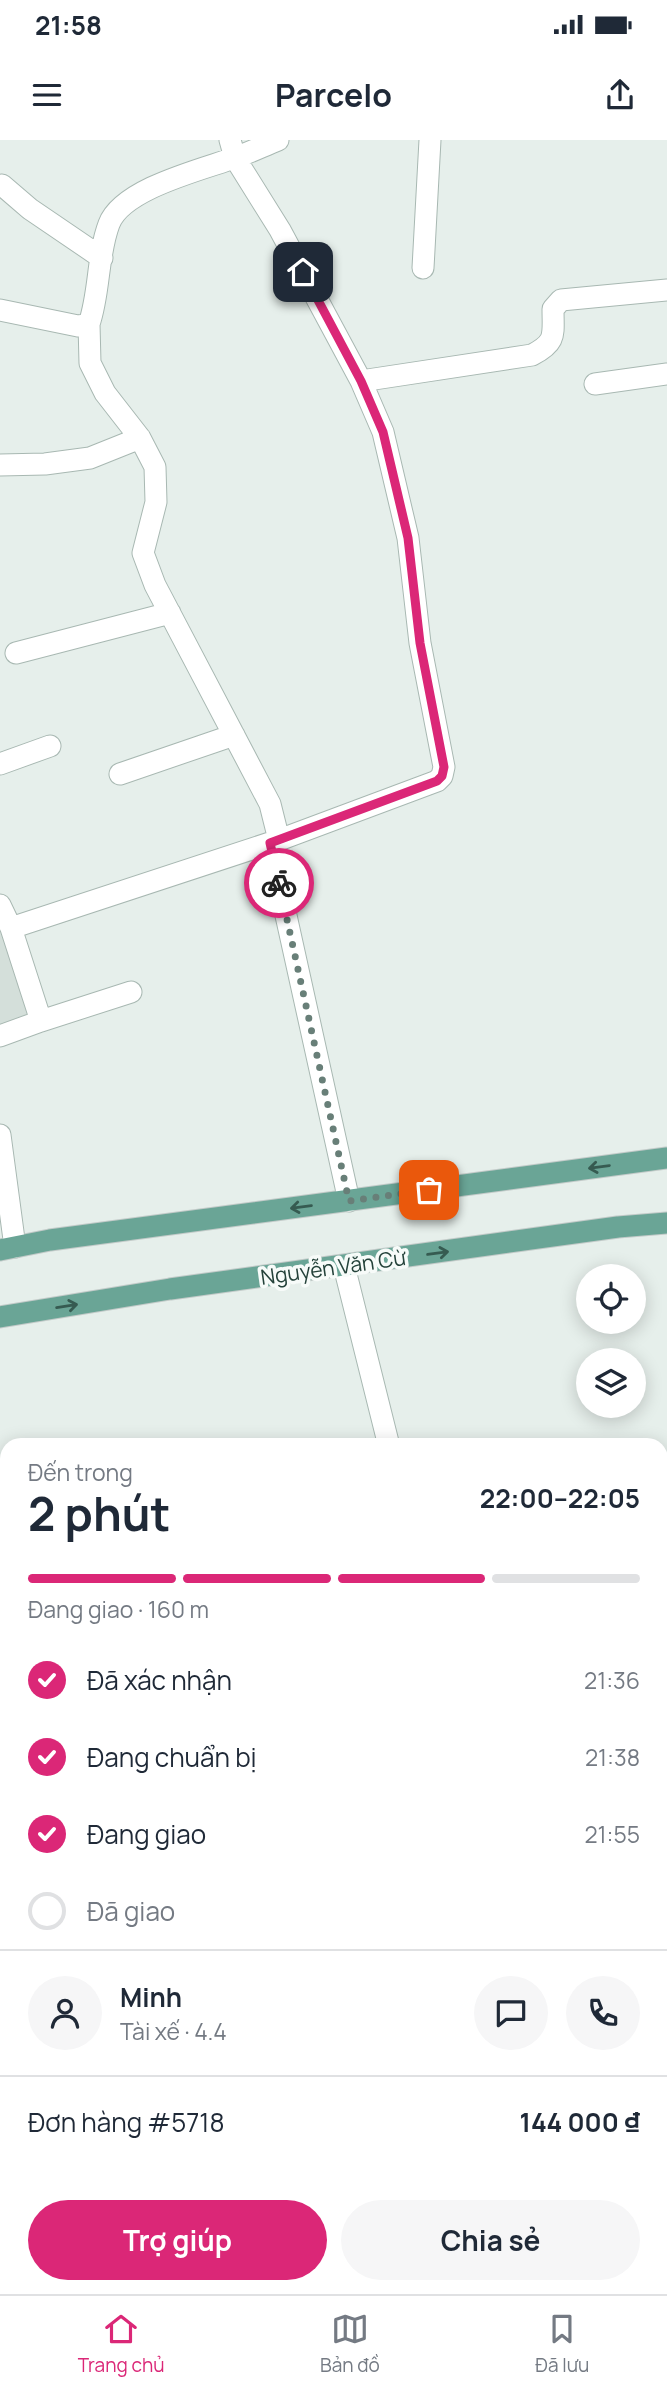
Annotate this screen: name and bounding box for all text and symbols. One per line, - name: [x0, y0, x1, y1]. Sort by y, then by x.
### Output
- text: 21:58: [35, 7, 102, 43]
- text: Parcelo: [275, 73, 392, 117]
- icon: menu: [28, 76, 66, 114]
- icon: share: [601, 76, 639, 114]
- pin: [273, 242, 333, 302]
- icon: home: [284, 253, 322, 291]
- courier: [244, 848, 314, 918]
- icon: bike: [260, 864, 298, 902]
- pin: [399, 1160, 459, 1220]
- one-way arrow: [589, 1161, 611, 1174]
- icon: bag: [410, 1171, 448, 1209]
- one-way arrow: [290, 1201, 313, 1214]
- street label: Nguyễn Văn Cừ: [259, 1243, 408, 1291]
- one-way arrow: [426, 1246, 449, 1259]
- map controls: [576, 1264, 646, 1418]
- button: locate: [576, 1264, 646, 1334]
- one-way arrow: [55, 1299, 78, 1312]
- button: layers: [576, 1348, 646, 1418]
- text: Đến trong: [28, 1456, 133, 1488]
- text: 22:00–22:05: [480, 1480, 640, 1516]
- text: 2 phút: [28, 1482, 170, 1545]
- text: Đang giao · 160 m: [28, 1593, 209, 1625]
- icon: check: [28, 1661, 66, 1699]
- text: Đã xác nhận: [87, 1662, 232, 1698]
- text: 21:36: [584, 1664, 640, 1696]
- icon: check: [28, 1738, 66, 1776]
- text: Đang chuẩn bị: [87, 1739, 257, 1775]
- text: 21:38: [585, 1741, 640, 1773]
- icon: check: [28, 1815, 66, 1853]
- text: Đang giao: [87, 1816, 206, 1852]
- text: 21:55: [584, 1818, 640, 1850]
- text: Đã giao: [87, 1893, 175, 1929]
- button: person: [28, 1976, 102, 2050]
- button: chat: [474, 1976, 548, 2050]
- button: phone: [566, 1976, 640, 2050]
- text: Minh: [120, 1979, 182, 2015]
- text: Tài xế · 4.4: [120, 2015, 227, 2047]
- text: Đơn hàng #5718: [28, 2104, 224, 2140]
- text: 144 000 ₫: [520, 2104, 640, 2140]
- button: Trợ giúp: [28, 2200, 327, 2280]
- button: Chia sẻ: [341, 2200, 640, 2280]
- tab: Trang chủ: [78, 2310, 165, 2378]
- tab: Bản đồ: [320, 2310, 380, 2378]
- tab: Đã lưu: [535, 2310, 589, 2378]

